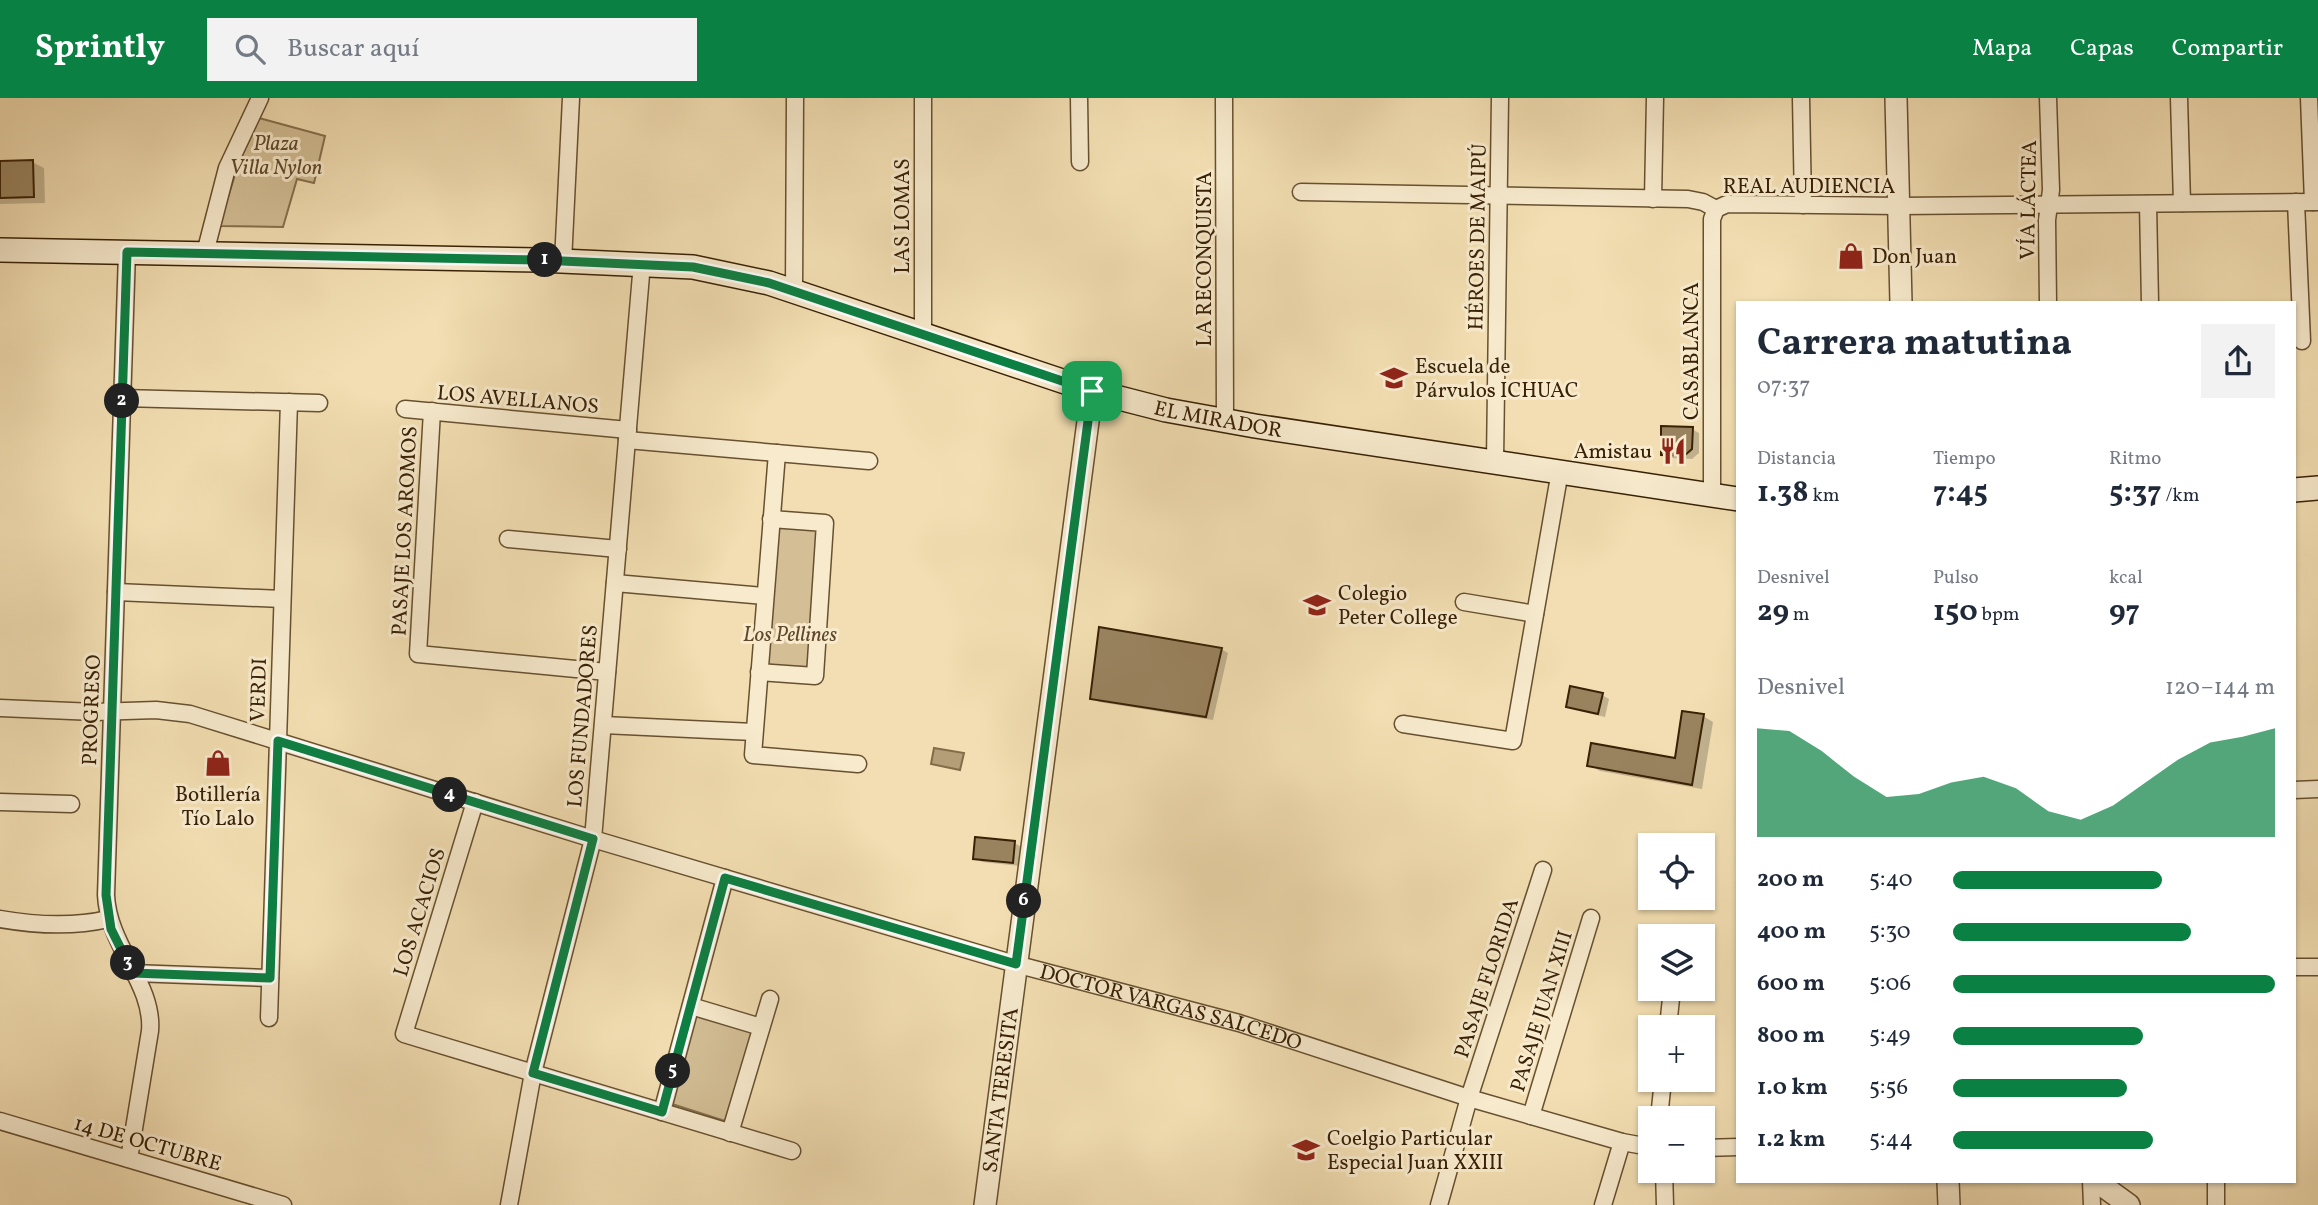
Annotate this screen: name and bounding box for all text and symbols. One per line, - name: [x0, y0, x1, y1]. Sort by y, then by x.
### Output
- search box: [207, 18, 697, 81]
- text: Sprintly: [35, 26, 165, 72]
- icon: search: [231, 30, 269, 68]
- text: Buscar aquí: [287, 31, 419, 67]
- text: Mapa: [1972, 32, 2032, 66]
- text: Capas: [2070, 32, 2134, 66]
- text: Compartir: [2172, 32, 2283, 66]
- park label: Plaza Villa Nylon: [230, 130, 323, 183]
- street label: VÍA LÁCTEA: [2014, 140, 2045, 260]
- street label: HÉROES DE MAIPÚ: [1462, 143, 1495, 331]
- street label: LAS LOMAS: [889, 158, 918, 274]
- street label: LA RECONQUISTA: [1191, 171, 1220, 347]
- street label: REAL AUDIENCIA: [1723, 173, 1895, 202]
- shop icon: Don Juan: [1836, 241, 1866, 271]
- pin: 1: [528, 242, 562, 278]
- place label: Don Juan: [1872, 243, 1957, 272]
- text: 1: [541, 246, 548, 272]
- street label: CASABLANCA: [1678, 282, 1707, 420]
- text: Carrera matutina: [1757, 318, 2072, 371]
- button: share: [2201, 324, 2275, 398]
- place label: Escuela de Párvulos ICHUAC: [1415, 353, 1578, 406]
- pin: [1062, 361, 1122, 421]
- school or university icon: Escuela de Párvulos ICHUAC: [1379, 363, 1409, 393]
- text: 07:37: [1757, 371, 1810, 403]
- icon: arrive: [1073, 372, 1111, 410]
- street label: LOS AVELLANOS: [436, 379, 600, 422]
- pin: 2: [104, 384, 140, 418]
- text: 2: [117, 387, 126, 413]
- street label: EL MIRADOR: [1151, 394, 1284, 446]
- street label: PASAJE LOS AROMOS: [386, 425, 425, 637]
- restaurant icon: Amistau: [1658, 436, 1688, 466]
- place label: Amistau: [1574, 438, 1652, 467]
- text: Distancia: [1757, 446, 1836, 472]
- text: Tiempo: [1933, 446, 1996, 472]
- text: Ritmo: [2109, 446, 2161, 472]
- text: 1.38: [1757, 472, 1809, 514]
- text: 7:45: [1933, 472, 1988, 514]
- text: 5:37: [2109, 472, 2162, 514]
- text: km: [1809, 483, 1840, 509]
- text: /km: [2162, 483, 2200, 509]
- text: Desnivel: [1757, 565, 1830, 591]
- text: Pulso: [1933, 565, 1979, 591]
- text: kcal: [2109, 565, 2143, 591]
- place label: Colegio Peter College: [1338, 580, 1458, 633]
- school or university icon: Colegio Peter College: [1302, 590, 1332, 620]
- text: 29: [1757, 591, 1789, 633]
- text: 150: [1933, 591, 1978, 633]
- text: 97: [2109, 591, 2140, 633]
- text: m: [1789, 602, 1810, 628]
- text: bpm: [1978, 602, 2020, 628]
- park label: Los Pellines: [743, 621, 837, 650]
- street label: LOS FUNDADORES: [561, 624, 606, 809]
- street label: PROGRESO: [76, 654, 109, 766]
- street label: VERDI: [244, 657, 275, 723]
- text: Desnivel: [1757, 672, 1845, 704]
- text: 120–144 m: [2165, 672, 2275, 704]
- shop icon: Botillería Tío Lalo: [203, 748, 233, 778]
- pin: 4: [433, 778, 468, 812]
- place label: Botillería Tío Lalo: [175, 781, 261, 834]
- text: 4: [444, 781, 455, 807]
- map controls: [1638, 833, 1715, 1183]
- button: locate: [1638, 833, 1715, 910]
- street label: LOS ACACIOS: [387, 845, 454, 980]
- text: 200 m: [1757, 864, 1824, 896]
- text: 5:40: [1869, 864, 1913, 896]
- pin: 6: [1006, 884, 1042, 918]
- text: 6: [1018, 887, 1029, 913]
- street label: PASAJE FLORIDA: [1448, 895, 1527, 1062]
- text: 400 m: [1757, 916, 1826, 948]
- text: 5:30: [1869, 916, 1911, 948]
- button: layers: [1638, 924, 1715, 1001]
- street label: PASAJE JUAN XIII: [1504, 927, 1581, 1096]
- pin: 3: [110, 946, 146, 980]
- text: 3: [123, 949, 132, 975]
- street label: DOCTOR VARGAS SALCEDO: [1036, 958, 1305, 1059]
- text: 600 m: [1757, 968, 1825, 1000]
- text: 5:06: [1869, 968, 1911, 1000]
- street label: SANTA TERESITA: [976, 1005, 1027, 1175]
- button: +: [1638, 1015, 1715, 1092]
- text: 800 m: [1757, 1020, 1825, 1052]
- text: 5:49: [1869, 1020, 1910, 1052]
- pin: 5: [656, 1054, 690, 1088]
- text: 5: [668, 1057, 677, 1083]
- text: 1.0 km: [1757, 1072, 1828, 1104]
- text: 5:56: [1869, 1072, 1908, 1104]
- button: −: [1638, 1106, 1715, 1183]
- street label: 14 DE OCTUBRE: [70, 1109, 225, 1179]
- text: 1.2 km: [1757, 1124, 1826, 1156]
- text: 5:44: [1869, 1124, 1913, 1156]
- place label: Coelgio Particular Especial Juan XXIII: [1327, 1125, 1504, 1178]
- school or university icon: Coelgio Particular Especial Juan XXIII: [1291, 1135, 1321, 1165]

